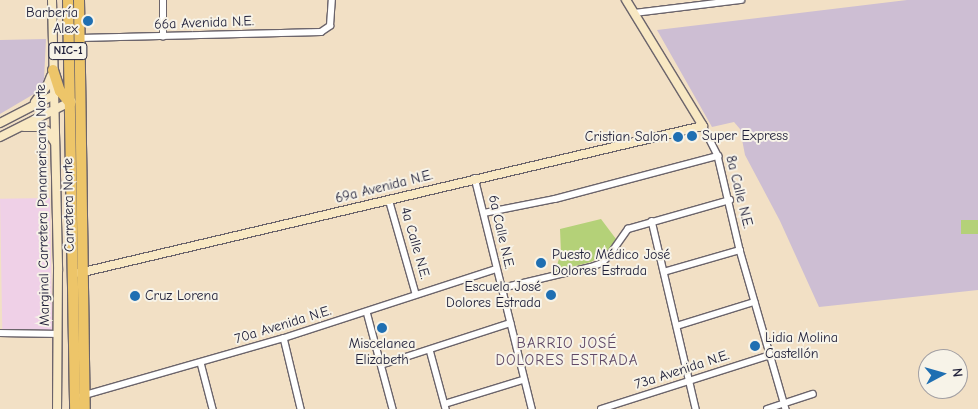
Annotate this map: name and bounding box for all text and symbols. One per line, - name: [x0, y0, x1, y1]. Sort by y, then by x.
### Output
- place label: Barbería Alex: [26, 5, 78, 38]
- street label: 66a Avenida N.E.: [154, 13, 254, 33]
- marker: Barbería Alex: [82, 15, 94, 27]
- road number: NIC-1: [48, 41, 88, 60]
- street label: Marginal Carretera Panamericana Norte: [32, 84, 54, 326]
- place label: Super Express: [702, 128, 788, 144]
- place label: Cristian Salon: [585, 129, 668, 145]
- marker: Super Express: [686, 130, 698, 142]
- marker: Cristian Salon: [672, 131, 684, 143]
- street label: 8a Calle N.E.: [722, 154, 756, 230]
- street label: Carretera Norte: [60, 158, 78, 252]
- street label: 69a Avenida N.E.: [334, 167, 434, 207]
- street label: 6a Calle N.E.: [484, 194, 518, 270]
- street label: 4a Calle N.E.: [397, 205, 433, 281]
- place label: Puesto Médico José Dolores Estrada: [552, 247, 670, 280]
- marker: Puesto Médico José Dolores Estrada: [534, 256, 548, 270]
- place label: Escuela José Dolores Estrada: [446, 279, 541, 312]
- place label: Cruz Lorena: [145, 288, 218, 304]
- marker: Escuela José Dolores Estrada: [545, 289, 557, 301]
- marker: Cruz Lorena: [129, 290, 141, 302]
- street label: 70a Avenida N.E.: [233, 302, 333, 348]
- marker: Miscelanea Elizabeth: [376, 322, 388, 334]
- place label: Lidia Molina Castellón: [765, 330, 838, 362]
- district label: BARRIO JOSÉ DOLORES ESTRADA: [494, 334, 640, 369]
- place label: Miscelanea Elizabeth: [349, 336, 415, 368]
- marker: Lidia Molina Castellón: [749, 340, 761, 352]
- street label: 73a Avenida N.E.: [633, 347, 731, 393]
- north arrow: [918, 349, 968, 399]
- text: N: [948, 367, 966, 378]

